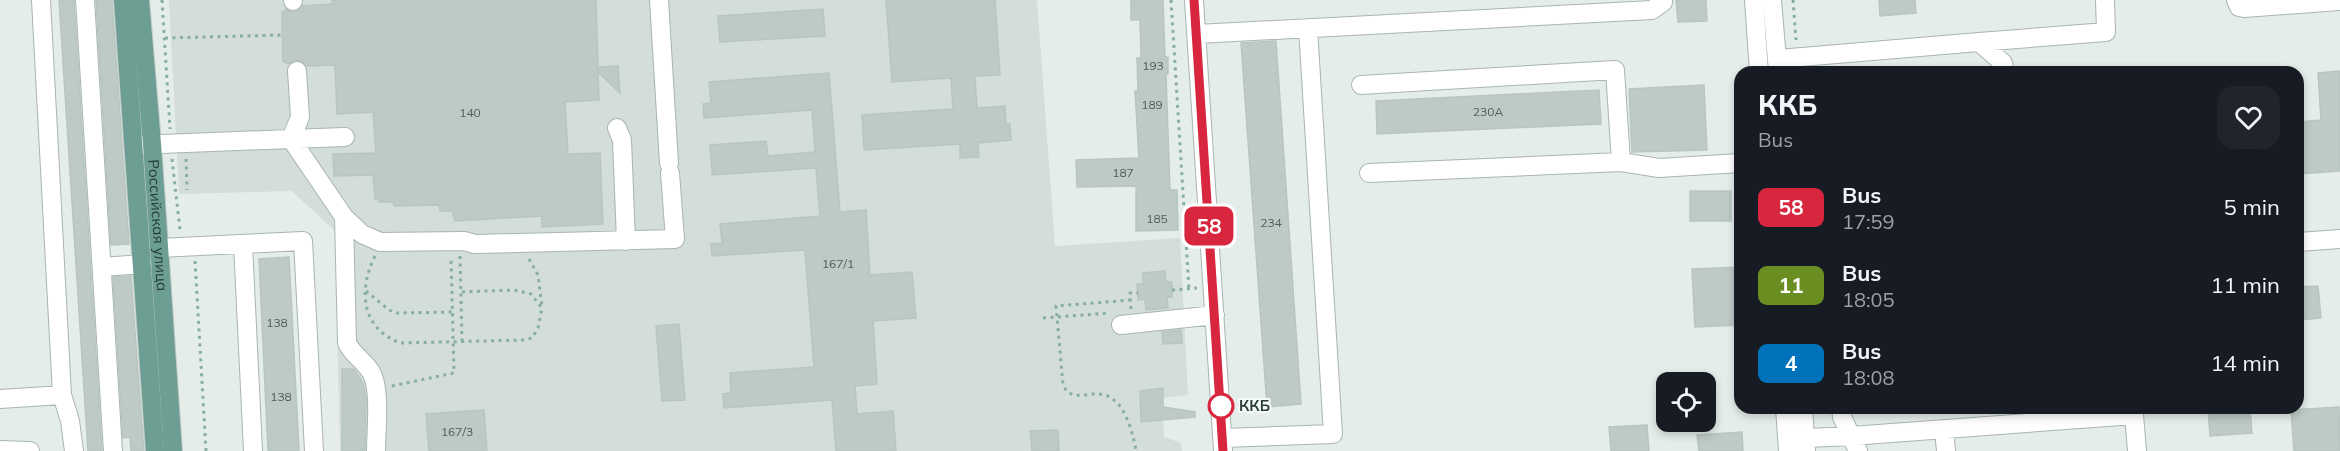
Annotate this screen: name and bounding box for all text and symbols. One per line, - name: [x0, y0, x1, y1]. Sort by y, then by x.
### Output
- house number: 193: [1142, 58, 1164, 73]
- button: heart: [2217, 86, 2280, 149]
- text: ККБ: [1758, 87, 1817, 122]
- house number: 189: [1141, 97, 1163, 112]
- house number: 230А: [1473, 104, 1503, 119]
- house number: 140: [459, 105, 481, 120]
- text: Bus: [1758, 127, 1793, 152]
- street label: Российская улица: [144, 159, 172, 292]
- house number: 187: [1112, 165, 1134, 180]
- text: Bus: [1842, 181, 1881, 209]
- text: 5 min: [2224, 193, 2280, 221]
- text: 58: [1778, 194, 1804, 220]
- line badge: 58: [1182, 206, 1236, 246]
- text: 17:59: [1842, 209, 1895, 234]
- house number: 185: [1146, 211, 1168, 226]
- text: 58: [1196, 213, 1222, 239]
- house number: 234: [1260, 215, 1282, 230]
- house number: 167/1: [822, 256, 854, 271]
- text: Bus: [1842, 259, 1881, 287]
- text: 11 min: [2210, 271, 2280, 299]
- text: 11: [1778, 272, 1804, 298]
- text: 18:05: [1842, 287, 1895, 312]
- house number: 138: [266, 315, 288, 330]
- text: Bus: [1842, 337, 1881, 365]
- text: 14 min: [2210, 349, 2280, 377]
- text: 4: [1785, 350, 1797, 376]
- text: 18:08: [1842, 365, 1895, 390]
- map controls: [1656, 372, 1716, 432]
- button: locate: [1656, 372, 1716, 432]
- house number: 138: [270, 389, 292, 404]
- marker: ККБ: [1208, 393, 1234, 419]
- place label: ККБ: [1239, 396, 1270, 415]
- house number: 167/3: [441, 424, 473, 439]

